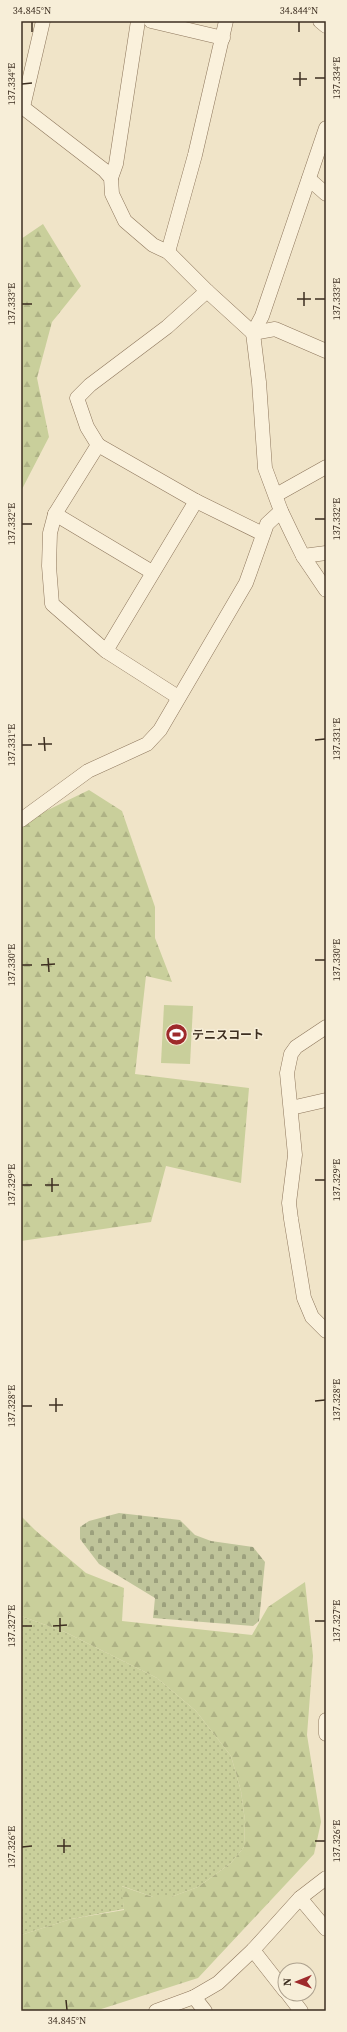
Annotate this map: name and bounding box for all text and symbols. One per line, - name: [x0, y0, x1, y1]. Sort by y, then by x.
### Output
- text: 34.845°N: [13, 4, 51, 17]
- text: 34.844°N: [280, 4, 318, 17]
- text: 137.334°E: [330, 57, 343, 99]
- text: 137.334°E: [5, 63, 18, 105]
- text: 137.333°E: [330, 278, 343, 320]
- text: 137.333°E: [5, 283, 18, 325]
- text: 137.332°E: [330, 498, 343, 540]
- text: 137.332°E: [5, 503, 18, 545]
- text: 137.331°E: [330, 718, 343, 760]
- text: 137.331°E: [5, 724, 18, 766]
- text: 137.330°E: [330, 939, 343, 981]
- text: 137.330°E: [5, 944, 18, 986]
- sports icon: テニスコート: [164, 1022, 190, 1048]
- place label: テニスコート: [192, 1027, 264, 1043]
- text: 137.329°E: [330, 1159, 343, 1201]
- text: 137.329°E: [5, 1164, 18, 1206]
- text: 137.328°E: [330, 1379, 343, 1421]
- text: 137.328°E: [5, 1385, 18, 1427]
- text: 137.327°E: [330, 1600, 343, 1642]
- text: 137.327°E: [5, 1605, 18, 1647]
- text: 137.326°E: [330, 1820, 343, 1862]
- text: 137.326°E: [5, 1826, 18, 1868]
- north arrow: [277, 1962, 317, 2002]
- text: N: [280, 1978, 295, 1986]
- text: 34.845°N: [48, 2014, 86, 2027]

